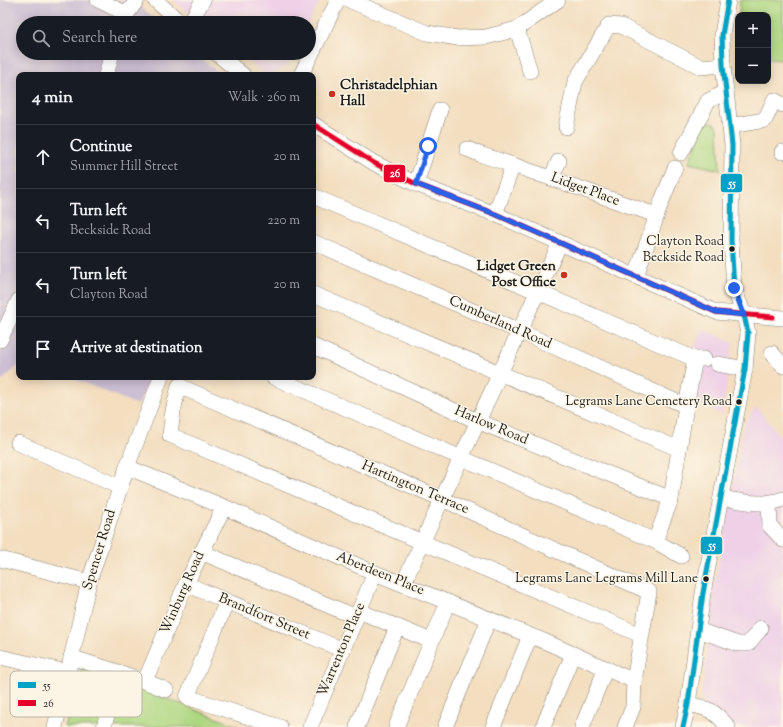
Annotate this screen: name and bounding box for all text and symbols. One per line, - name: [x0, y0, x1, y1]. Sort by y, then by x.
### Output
- map controls: [735, 12, 771, 84]
- button: +: [735, 12, 771, 48]
- search box: [16, 16, 316, 60]
- icon: search: [30, 27, 52, 49]
- text: Search here: [62, 28, 137, 49]
- button: −: [735, 48, 771, 84]
- place label: Christadelphian Hall: [340, 76, 438, 112]
- text: 4 min: [32, 86, 73, 110]
- text: Walk · 260 m: [228, 89, 300, 107]
- marker: Christadelphian Hall: [327, 89, 337, 99]
- text: Continue: [70, 137, 132, 158]
- route start: [419, 137, 437, 155]
- icon: ahead: [32, 146, 54, 168]
- text: 20 m: [274, 148, 300, 166]
- text: Summer Hill Street: [70, 158, 178, 176]
- line badge: 26: [383, 164, 406, 183]
- text: 26: [390, 166, 401, 182]
- street label: Lidget Place: [548, 168, 622, 212]
- line badge: 55: [720, 173, 743, 193]
- text: 55: [727, 176, 736, 192]
- text: Turn left: [70, 201, 127, 222]
- icon: left: [32, 210, 54, 232]
- text: 220 m: [267, 212, 300, 230]
- text: Beckside Road: [70, 222, 151, 240]
- place label: Clayton Road Beckside Road: [643, 233, 725, 267]
- marker: Clayton Road Beckside Road: [727, 244, 737, 254]
- place label: Lidget Green Post Office: [477, 257, 557, 293]
- text: Turn left: [70, 265, 127, 286]
- marker: Lidget Green Post Office: [559, 270, 569, 280]
- icon: left: [32, 274, 54, 296]
- text: 20 m: [274, 276, 300, 294]
- route end: [725, 279, 743, 297]
- text: Clayton Road: [70, 286, 148, 304]
- street label: Cumberland Road: [445, 291, 555, 355]
- icon: arrive: [32, 338, 54, 360]
- text: Arrive at destination: [70, 338, 203, 359]
- place label: Legrams Lane Cemetery Road: [565, 393, 733, 411]
- marker: Legrams Lane Cemetery Road: [734, 397, 744, 407]
- street label: Harlow Road: [451, 401, 531, 451]
- street label: Hartington Terrace: [358, 456, 472, 520]
- street label: Spencer Road: [78, 507, 122, 593]
- line badge: 55: [700, 536, 723, 555]
- text: 55: [707, 538, 716, 554]
- street label: Aberdeen Place: [333, 547, 427, 601]
- street label: Winburg Road: [156, 548, 210, 638]
- place label: Legrams Lane Legrams Mill Lane: [515, 570, 698, 588]
- marker: Legrams Lane Legrams Mill Lane: [701, 574, 711, 584]
- street label: Brandfort Street: [215, 589, 313, 645]
- street label: Warrenton Place: [313, 600, 371, 700]
- legend: [10, 671, 142, 717]
- text: 55: [42, 678, 51, 694]
- text: 26: [43, 696, 54, 712]

